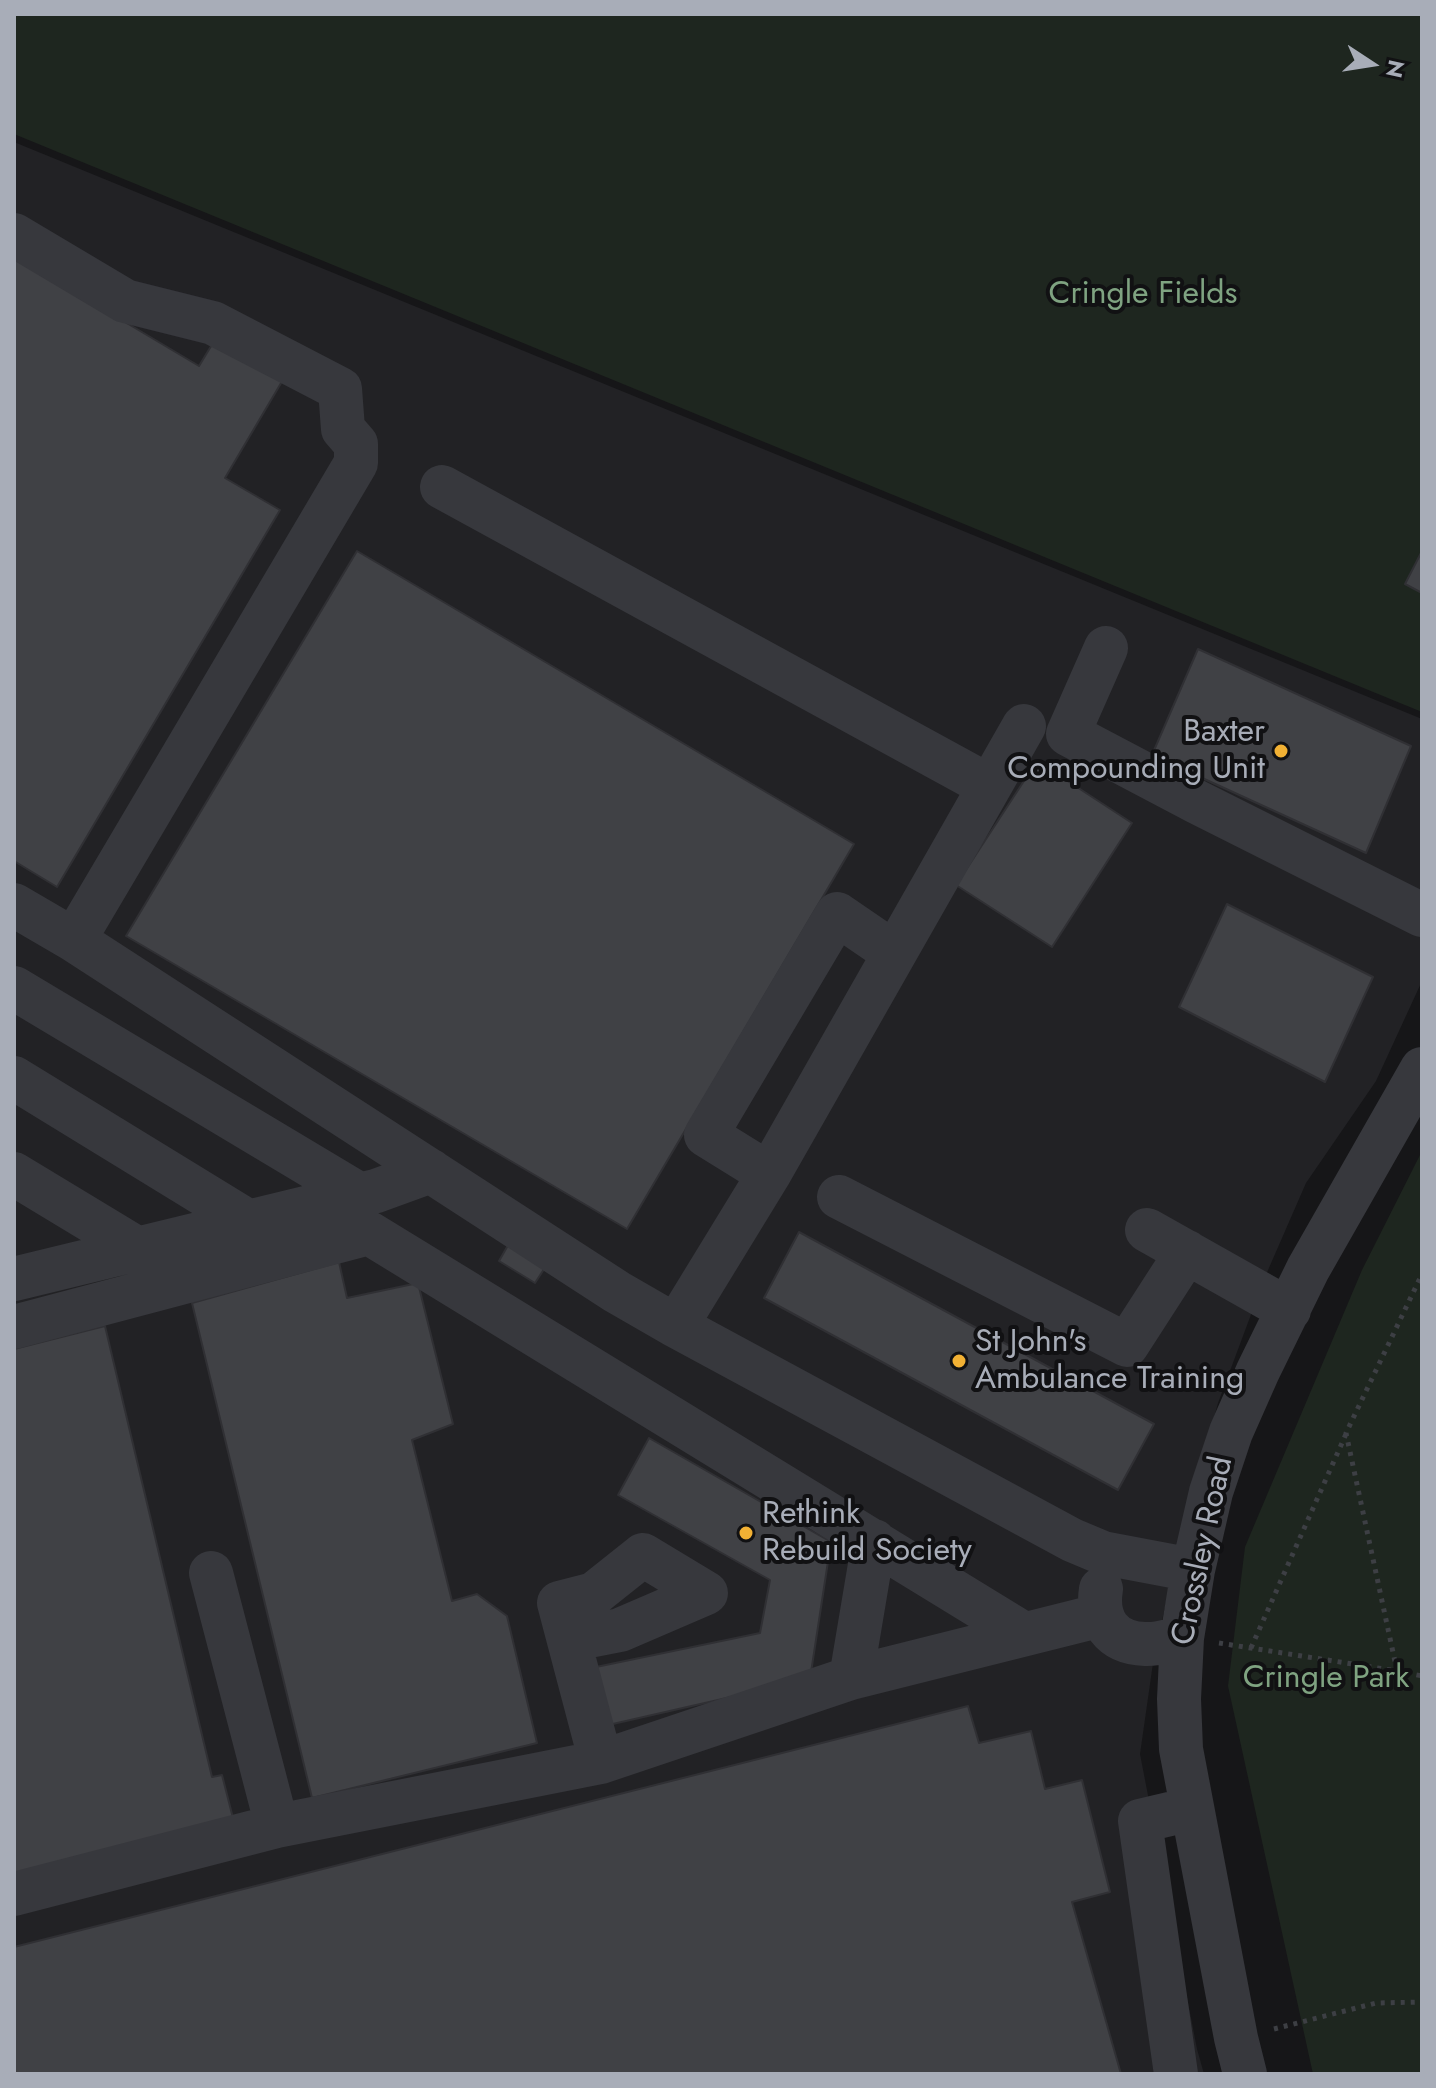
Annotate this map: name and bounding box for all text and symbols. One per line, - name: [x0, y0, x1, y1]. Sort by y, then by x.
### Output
- north arrow: [1332, 24, 1412, 104]
- text: N: [1378, 57, 1413, 81]
- park label: Cringle Fields: [1049, 276, 1237, 314]
- place label: Baxter Compounding Unit: [1007, 714, 1265, 789]
- marker: Baxter Compounding Unit: [1272, 742, 1290, 760]
- place label: St John's Ambulance Training: [975, 1324, 1244, 1399]
- marker: St John's Ambulance Training: [950, 1352, 968, 1370]
- street label: Crossley Road: [1165, 1453, 1243, 1649]
- place label: Rethink Rebuild Society: [762, 1496, 972, 1571]
- marker: Rethink Rebuild Society: [737, 1524, 755, 1542]
- park label: Cringle Park: [1243, 1660, 1409, 1698]

